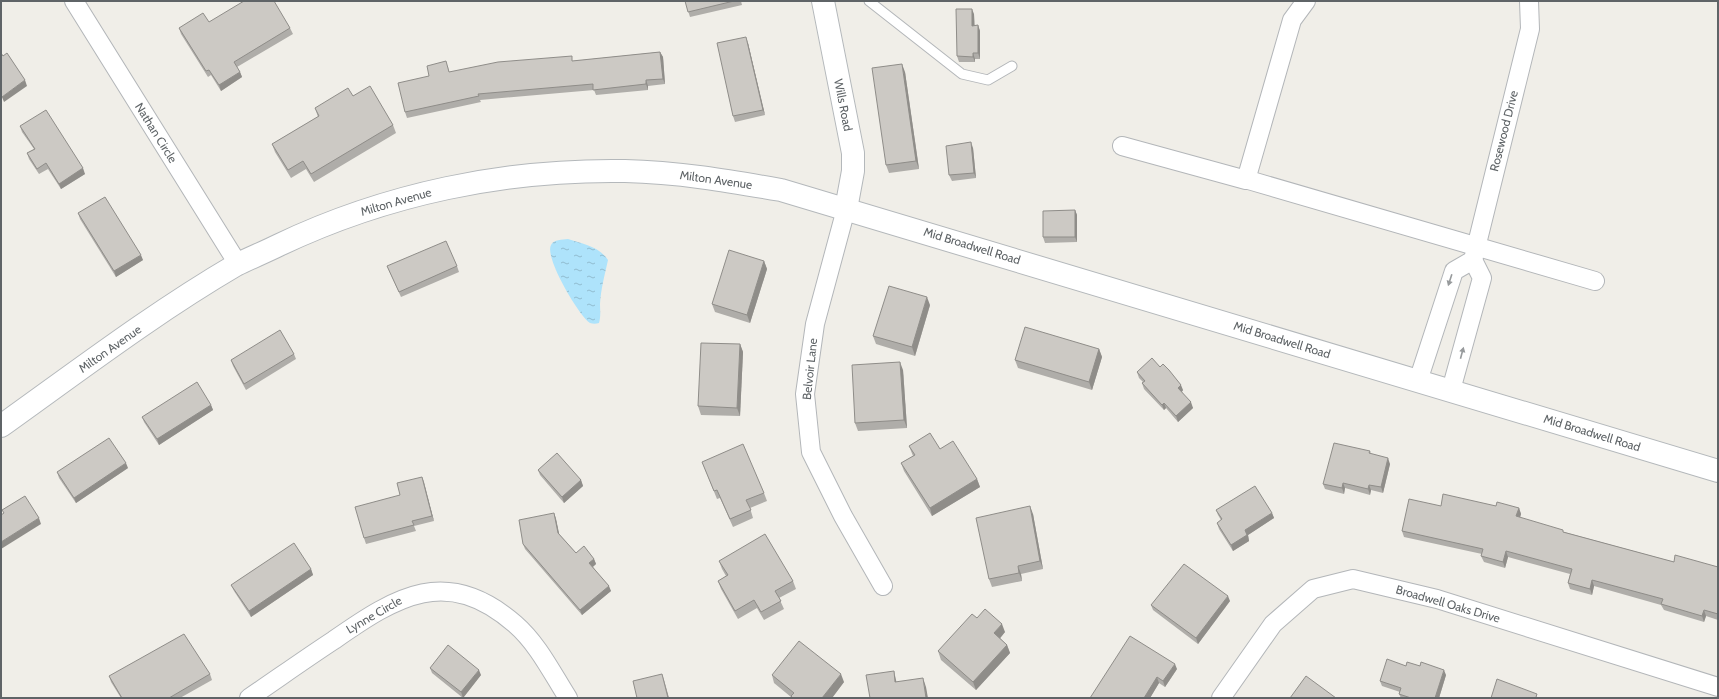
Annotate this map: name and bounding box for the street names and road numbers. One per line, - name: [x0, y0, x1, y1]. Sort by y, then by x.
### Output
- street label: Wills Road: [831, 77, 856, 132]
- street label: Rosewood Drive: [1486, 89, 1521, 173]
- street label: Nathan Circle: [132, 100, 181, 166]
- street label: Milton Avenue: [679, 167, 753, 192]
- street label: Milton Avenue: [359, 184, 433, 219]
- street label: Mid Broadwell Road: [922, 224, 1022, 267]
- street label: Mid Broadwell Road: [1232, 318, 1332, 361]
- street label: Milton Avenue: [76, 322, 144, 376]
- street label: Belvoir Lane: [799, 337, 820, 401]
- street label: Mid Broadwell Road: [1542, 411, 1642, 454]
- street label: Broadwell Oaks Drive: [1394, 581, 1502, 626]
- street label: Lynne Circle: [343, 593, 404, 636]

